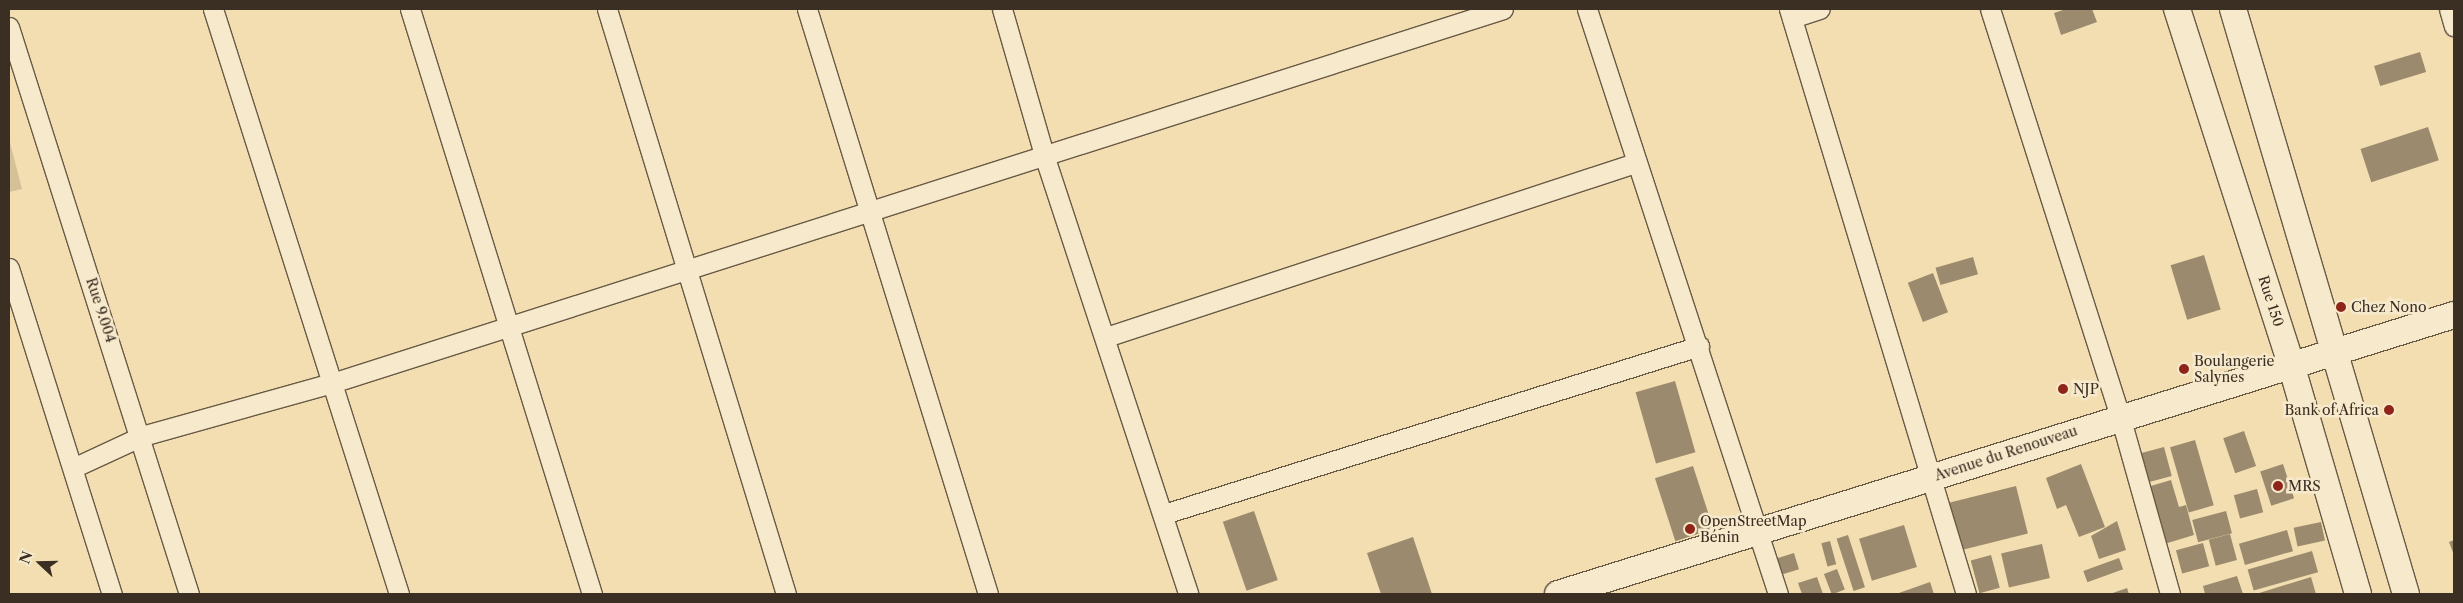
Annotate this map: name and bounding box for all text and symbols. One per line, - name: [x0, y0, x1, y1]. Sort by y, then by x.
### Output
- street label: Rue 150: [2255, 273, 2287, 329]
- street label: Rue 9.004: [83, 275, 119, 345]
- place label: Chez Nono: [2351, 299, 2426, 315]
- marker: Chez Nono: [2335, 301, 2347, 313]
- place label: Boulangerie Salynes: [2194, 353, 2274, 386]
- marker: Boulangerie Salynes: [2178, 363, 2190, 375]
- place label: NJP: [2073, 381, 2099, 397]
- marker: NJP: [2057, 383, 2069, 395]
- place label: Bank of Africa: [2284, 402, 2379, 418]
- marker: Bank of Africa: [2383, 404, 2395, 416]
- street label: Avenue du Renouveau: [1932, 422, 2080, 484]
- place label: MRS: [2288, 478, 2321, 494]
- marker: MRS: [2272, 480, 2284, 492]
- place label: OpenStreetMap Bénin: [1700, 513, 1807, 546]
- marker: OpenStreetMap Bénin: [1684, 523, 1696, 535]
- north arrow: [15, 538, 65, 588]
- text: N: [15, 549, 37, 567]

